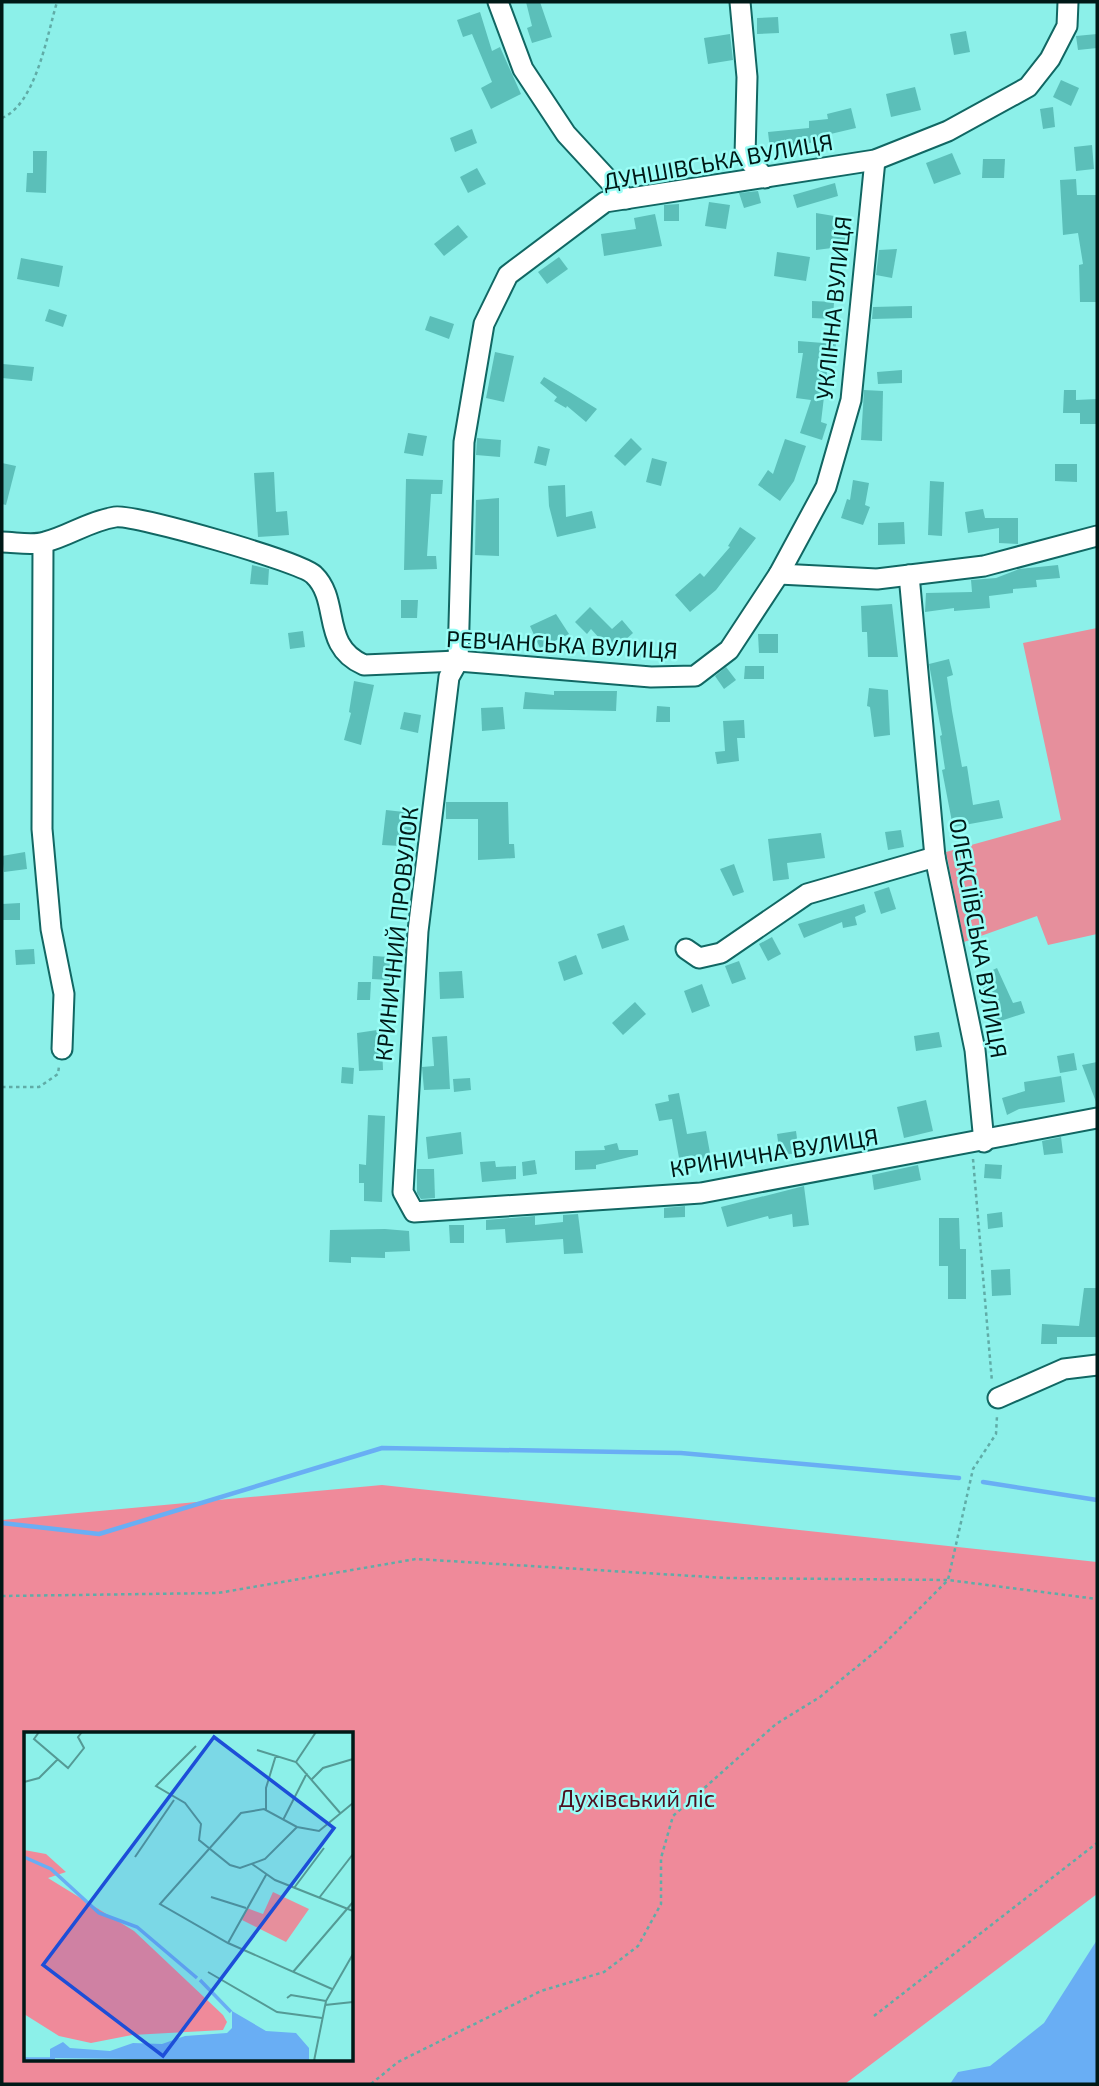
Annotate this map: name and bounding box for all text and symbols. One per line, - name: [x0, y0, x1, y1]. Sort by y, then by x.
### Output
- street label: ДУНШІВСЬКА ВУЛИЦЯ: [601, 127, 835, 195]
- street label: УКЛІННА ВУЛИЦЯ: [809, 214, 857, 401]
- street label: РЕВЧАНСЬКА ВУЛИЦЯ: [446, 624, 679, 664]
- street label: КРИНИЧНИЙ ПРОВУЛОК: [369, 805, 423, 1063]
- street label: ОЛЕКСІЇВСЬКА ВУЛИЦЯ: [944, 816, 1014, 1060]
- street label: КРИНИЧНА ВУЛИЦЯ: [668, 1122, 880, 1182]
- inset map: [24, 1732, 354, 2062]
- park label: Духівський ліс: [559, 1784, 715, 1813]

